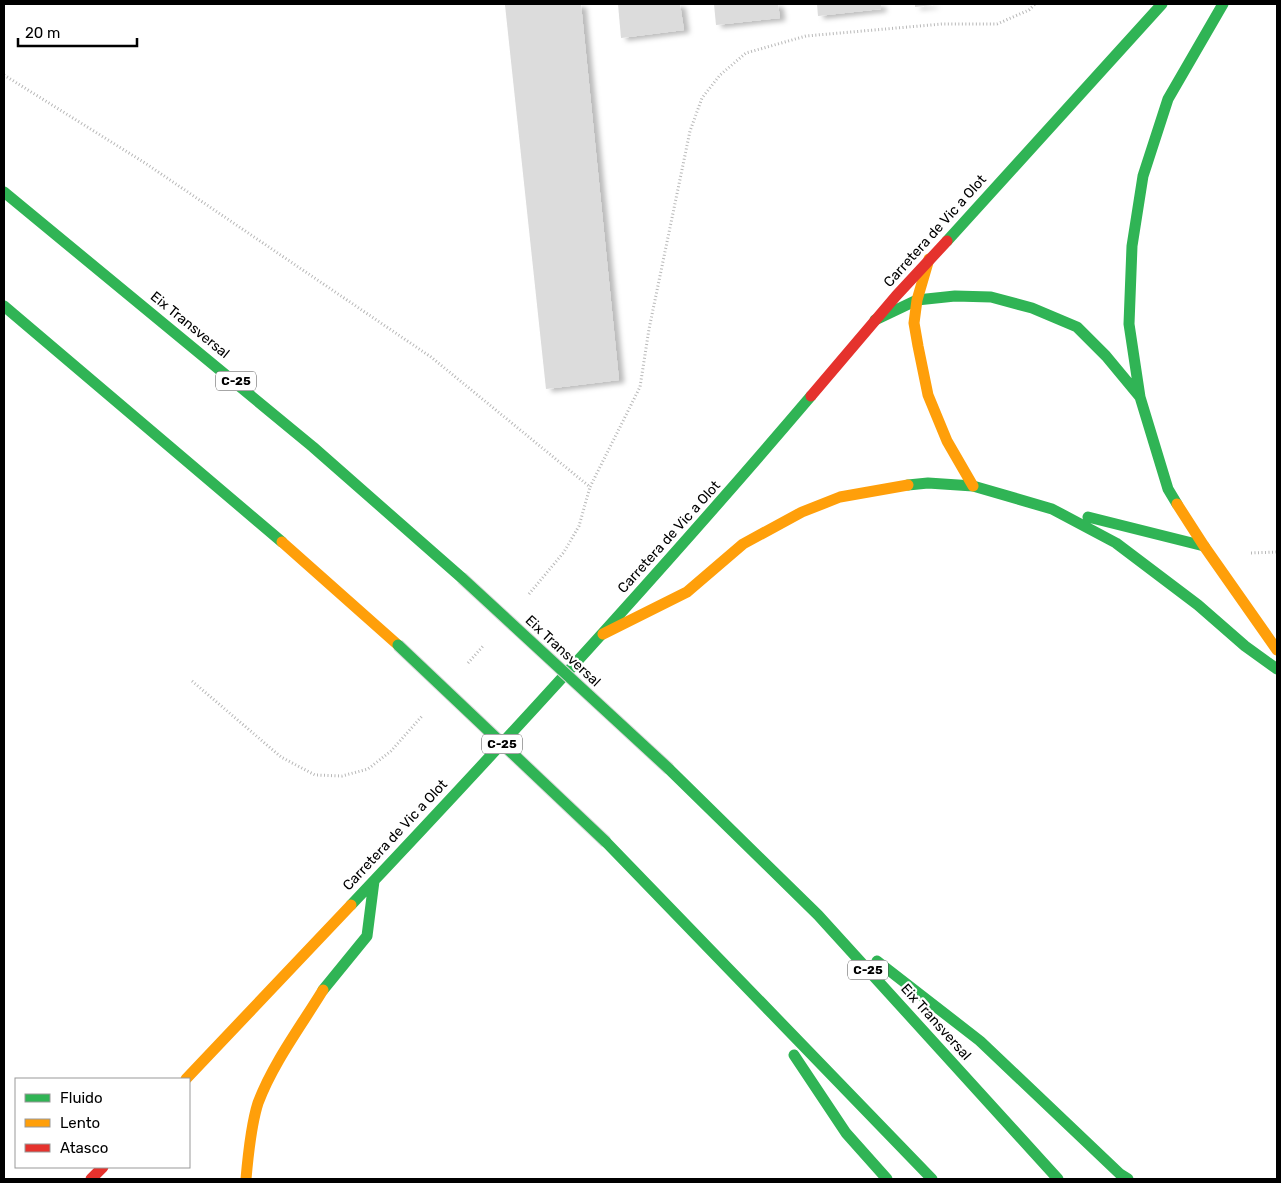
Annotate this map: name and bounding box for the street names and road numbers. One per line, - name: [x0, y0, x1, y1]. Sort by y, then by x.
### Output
- street label: Carretera de Vic a Olot: [880, 171, 990, 291]
- street label: Eix Transversal: [147, 288, 233, 362]
- road number: C-25: [216, 372, 256, 391]
- street label: Carretera de Vic a Olot: [614, 477, 724, 597]
- street label: Eix Transversal: [522, 612, 604, 690]
- road number: C-25: [482, 734, 522, 754]
- street label: Carretera de Vic a Olot: [339, 776, 451, 894]
- road number: C-25: [848, 960, 888, 980]
- street label: Eix Transversal: [897, 980, 975, 1064]

